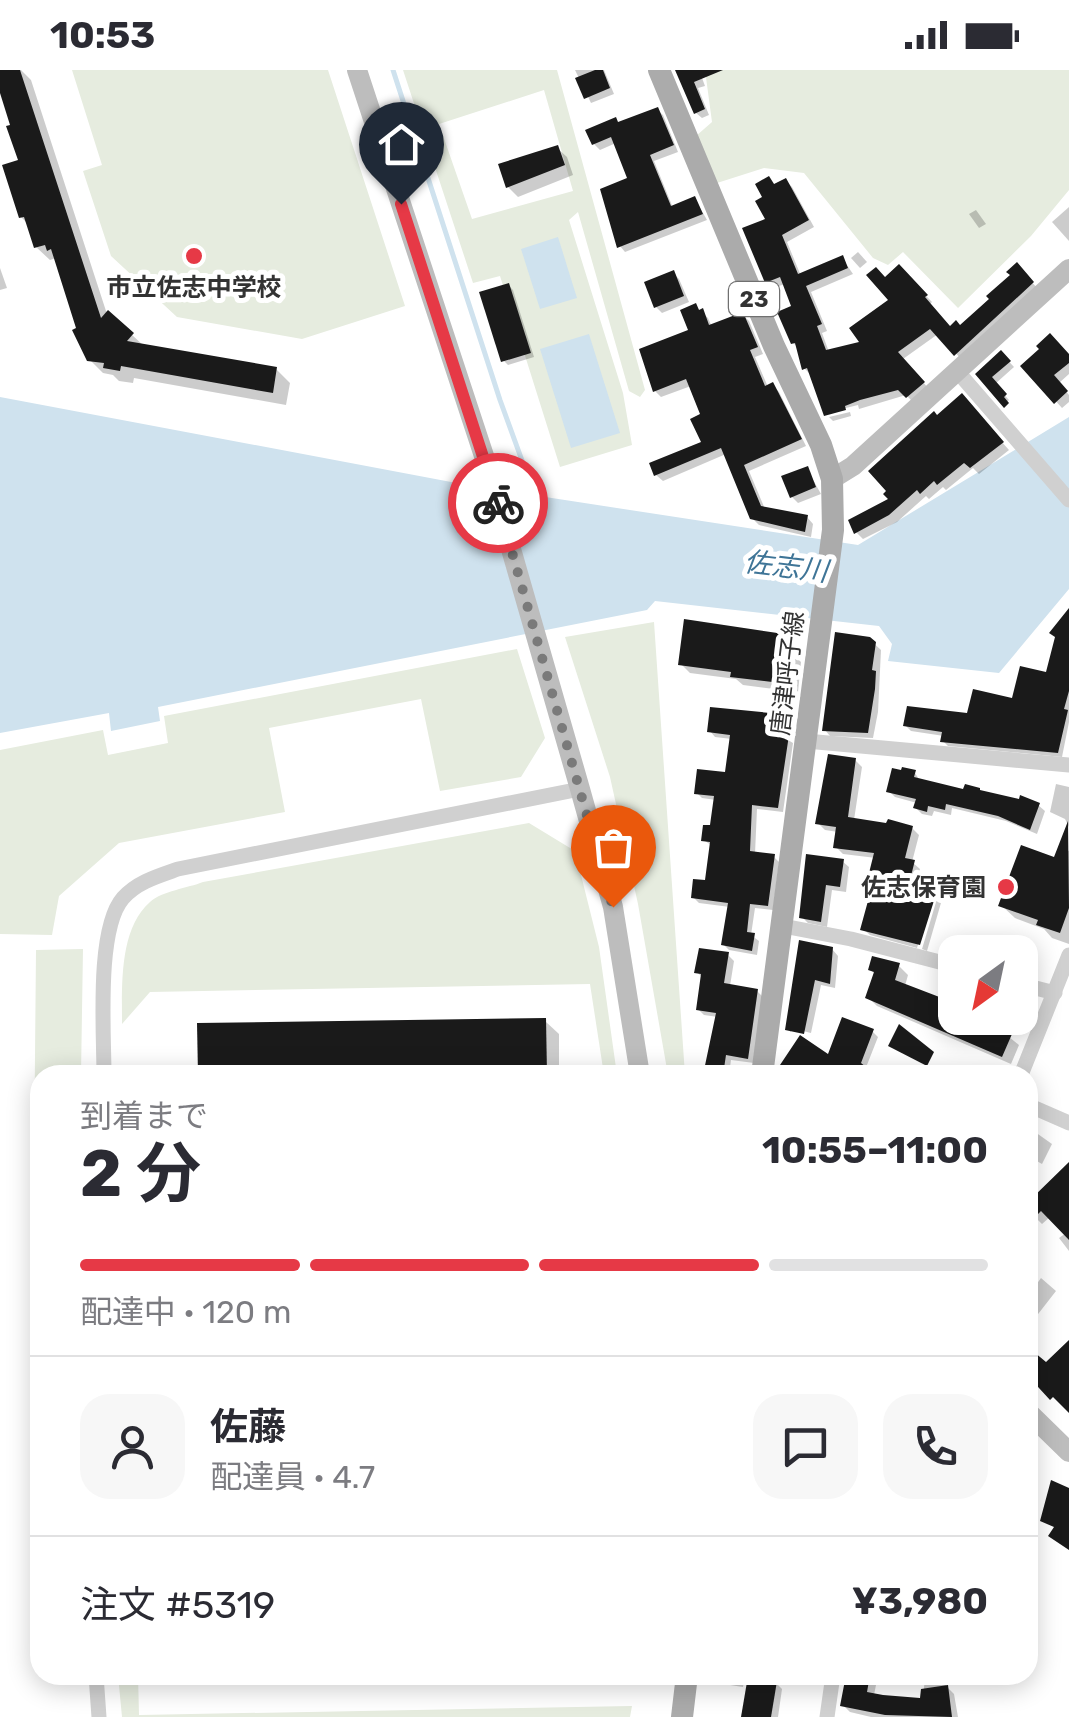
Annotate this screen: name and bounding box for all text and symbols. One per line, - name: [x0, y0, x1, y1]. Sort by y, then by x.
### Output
- text: 10:53: [50, 12, 155, 58]
- pin: [359, 102, 444, 205]
- icon: home: [374, 117, 429, 172]
- marker: 市立佐志中学校: [183, 245, 205, 267]
- place label: 市立佐志中学校: [106, 273, 282, 302]
- road number: 23: [729, 282, 779, 316]
- courier: [448, 453, 548, 553]
- icon: bike: [471, 476, 526, 531]
- water label: 佐志川: [742, 545, 833, 588]
- street label: 唐津呼子線: [765, 609, 810, 737]
- pin: [571, 805, 656, 908]
- icon: bag: [586, 820, 641, 875]
- place label: 佐志保育園: [861, 873, 986, 902]
- marker: 佐志保育園: [995, 876, 1017, 898]
- north arrow: [938, 935, 1038, 1035]
- map controls: [938, 935, 1038, 1035]
- text: 到着まで: [80, 1097, 208, 1135]
- text: 10:55–11:00: [762, 1127, 988, 1173]
- text: 2 分: [80, 1135, 201, 1212]
- text: 配達中 · 120 m: [80, 1293, 291, 1331]
- button: person: [80, 1394, 185, 1499]
- button: chat: [753, 1394, 858, 1499]
- button: phone: [883, 1394, 988, 1499]
- text: 佐藤: [210, 1404, 286, 1450]
- text: 配達員 · 4.7: [210, 1458, 375, 1496]
- text: ¥3,980: [852, 1578, 988, 1624]
- text: 注文 #5319: [80, 1582, 275, 1628]

